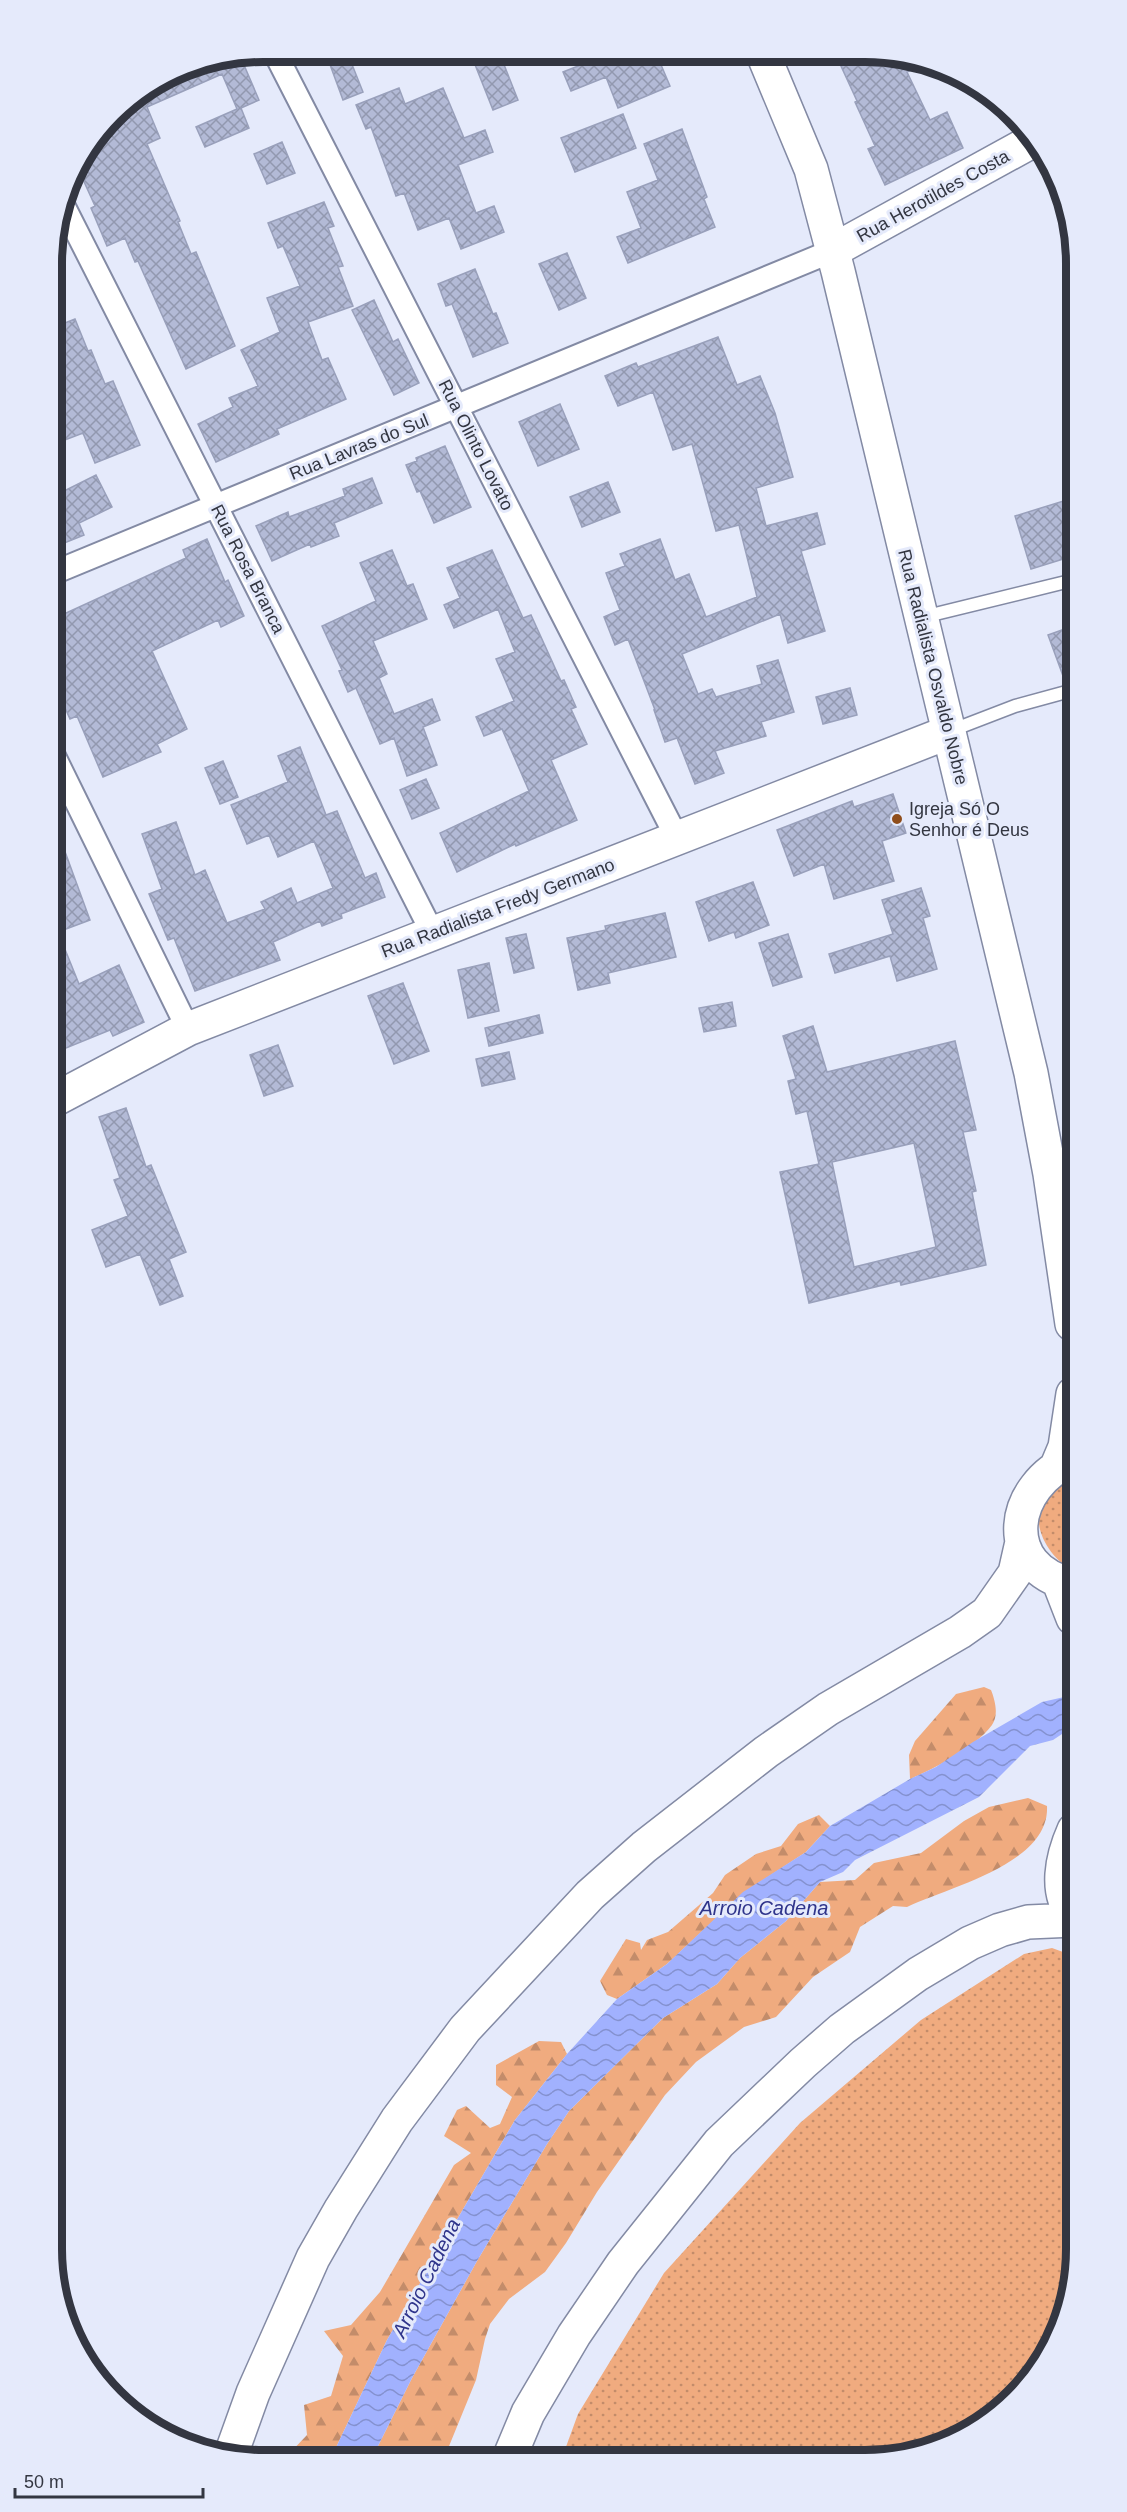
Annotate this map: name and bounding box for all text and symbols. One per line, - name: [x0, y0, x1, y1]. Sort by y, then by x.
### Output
- street label: Rua Herotildes Costa: [853, 145, 1014, 246]
- street label: Rua Olinto Lovato: [434, 376, 518, 514]
- street label: Rua Lavras do Sul: [287, 410, 431, 484]
- street label: Rua Rosa Branca: [207, 501, 290, 638]
- street label: Rua Radialista Osvaldo Nobre: [894, 547, 972, 787]
- place label: Igreja Só O Senhor é Deus: [909, 799, 1029, 840]
- marker: Igreja Só O Senhor é Deus: [890, 812, 904, 826]
- street label: Rua Radialista Fredy Germano: [379, 854, 617, 962]
- water label: Arroio Cadena: [699, 1897, 828, 1919]
- water label: Arroio Cadena: [387, 2215, 464, 2342]
- scale bar: [15, 2461, 202, 2499]
- text: 50 m: [24, 2472, 64, 2492]

